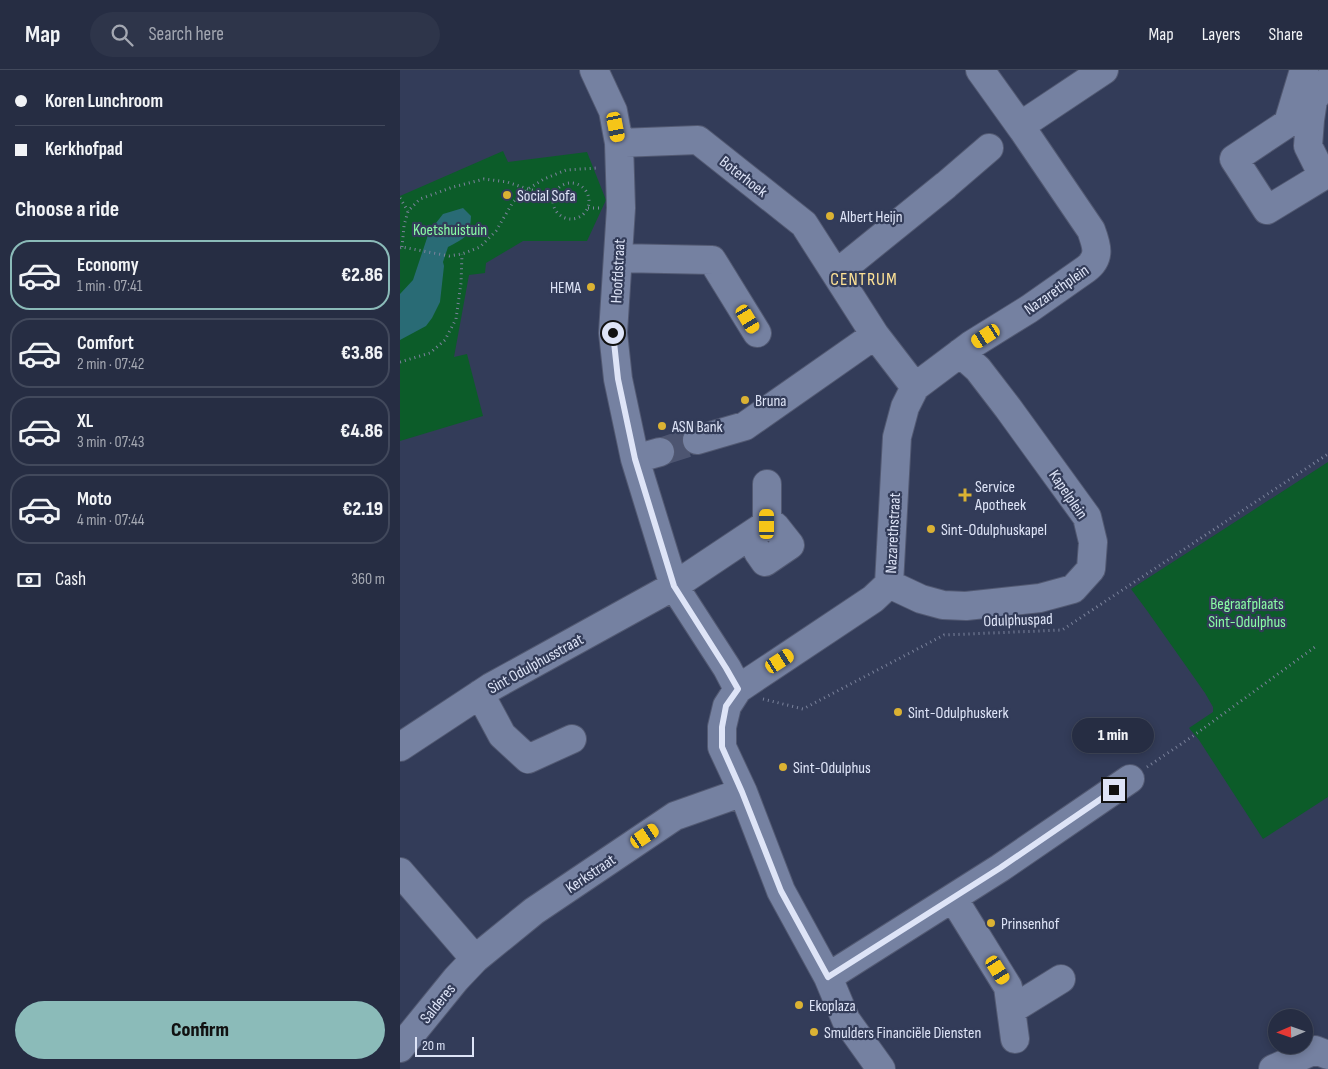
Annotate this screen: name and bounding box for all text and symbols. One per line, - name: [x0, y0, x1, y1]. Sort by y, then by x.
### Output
- search box: [90, 12, 440, 57]
- text: Map: [25, 20, 60, 49]
- icon: search: [108, 21, 136, 49]
- text: Search here: [148, 23, 224, 46]
- text: Map: [1149, 24, 1174, 45]
- text: Layers: [1202, 24, 1241, 45]
- text: Share: [1269, 24, 1303, 45]
- text: Koren Lunchroom: [45, 90, 163, 113]
- car: [605, 111, 626, 143]
- text: Kerkhofpad: [45, 138, 123, 161]
- street label: Boterhoek: [715, 153, 771, 202]
- place label: Social Sofa: [517, 187, 576, 206]
- marker: Social Sofa: [501, 189, 513, 201]
- text: Choose a ride: [15, 196, 119, 223]
- place label: Albert Heijn: [839, 208, 903, 227]
- marker: Albert Heijn: [824, 210, 836, 222]
- park label: Koetshuistuin: [413, 221, 487, 240]
- street label: Hoofdstraat: [607, 238, 630, 304]
- icon: car: [17, 253, 62, 298]
- text: Economy: [77, 254, 139, 277]
- street label: Nazarethplein: [1021, 261, 1093, 319]
- text: €2.86: [341, 264, 383, 287]
- district label: CENTRUM: [830, 269, 898, 290]
- text: 1 min · 07:41: [77, 277, 142, 296]
- place label: HEMA: [550, 279, 581, 298]
- marker: HEMA: [585, 281, 597, 293]
- car: [733, 302, 762, 336]
- route start: [602, 322, 624, 344]
- car: [969, 322, 1002, 350]
- icon: car: [17, 331, 62, 376]
- text: Comfort: [77, 332, 134, 355]
- text: €3.86: [341, 342, 383, 365]
- text: 2 min · 07:42: [77, 355, 144, 374]
- place label: Bruna: [755, 392, 786, 411]
- marker: Bruna: [739, 394, 751, 406]
- icon: car: [17, 409, 62, 454]
- text: XL: [77, 410, 93, 433]
- place label: ASN Bank: [671, 418, 723, 437]
- text: €4.86: [340, 420, 383, 443]
- marker: ASN Bank: [656, 420, 668, 432]
- text: 3 min · 07:43: [77, 433, 145, 452]
- street label: Kapelplein: [1044, 467, 1091, 523]
- place label: Service Apotheek: [974, 478, 1026, 515]
- icon: car: [17, 487, 62, 532]
- text: Moto: [77, 488, 112, 511]
- marker: Service Apotheek: [959, 489, 971, 501]
- street label: Nazarethstraat: [882, 492, 905, 574]
- text: €2.19: [343, 498, 383, 521]
- car: [759, 509, 774, 539]
- text: 4 min · 07:44: [77, 511, 144, 530]
- place label: Sint-Odulphuskapel: [941, 521, 1047, 540]
- marker: Sint-Odulphuskapel: [925, 523, 937, 535]
- icon: cash: [15, 566, 43, 594]
- text: Cash: [55, 568, 86, 591]
- text: 360 m: [351, 570, 385, 589]
- park label: Begraafplaats Sint-Odulphus: [1208, 595, 1286, 632]
- street label: Odulphuspad: [983, 610, 1053, 631]
- street label: Sint Odulphusstraat: [485, 630, 587, 698]
- car: [763, 647, 796, 675]
- place label: Sint-Odulphuskerk: [908, 704, 1009, 723]
- marker: Sint-Odulphuskerk: [892, 706, 904, 718]
- callout: 1 min: [1073, 718, 1155, 752]
- text: 1 min: [1098, 726, 1128, 745]
- place label: Sint-Odulphus: [793, 759, 871, 778]
- marker: Sint-Odulphus: [777, 761, 789, 773]
- route end: [1103, 779, 1125, 801]
- car: [628, 821, 661, 851]
- street label: Kerkstraat: [562, 851, 619, 898]
- place label: Prinsenhof: [1001, 915, 1060, 934]
- marker: Prinsenhof: [985, 917, 997, 929]
- car: [983, 953, 1012, 987]
- street label: Salderes: [416, 980, 460, 1028]
- place label: Ekoplaza: [809, 997, 856, 1016]
- marker: Ekoplaza: [793, 999, 805, 1011]
- button: Confirm: [15, 1001, 385, 1059]
- north arrow: [1268, 1009, 1312, 1054]
- map controls: [1268, 1009, 1313, 1054]
- place label: Smulders Financiële Diensten: [824, 1024, 981, 1043]
- marker: Smulders Financiële Diensten: [808, 1026, 820, 1038]
- scale bar: [415, 1034, 474, 1057]
- text: 20 m: [422, 1037, 445, 1054]

